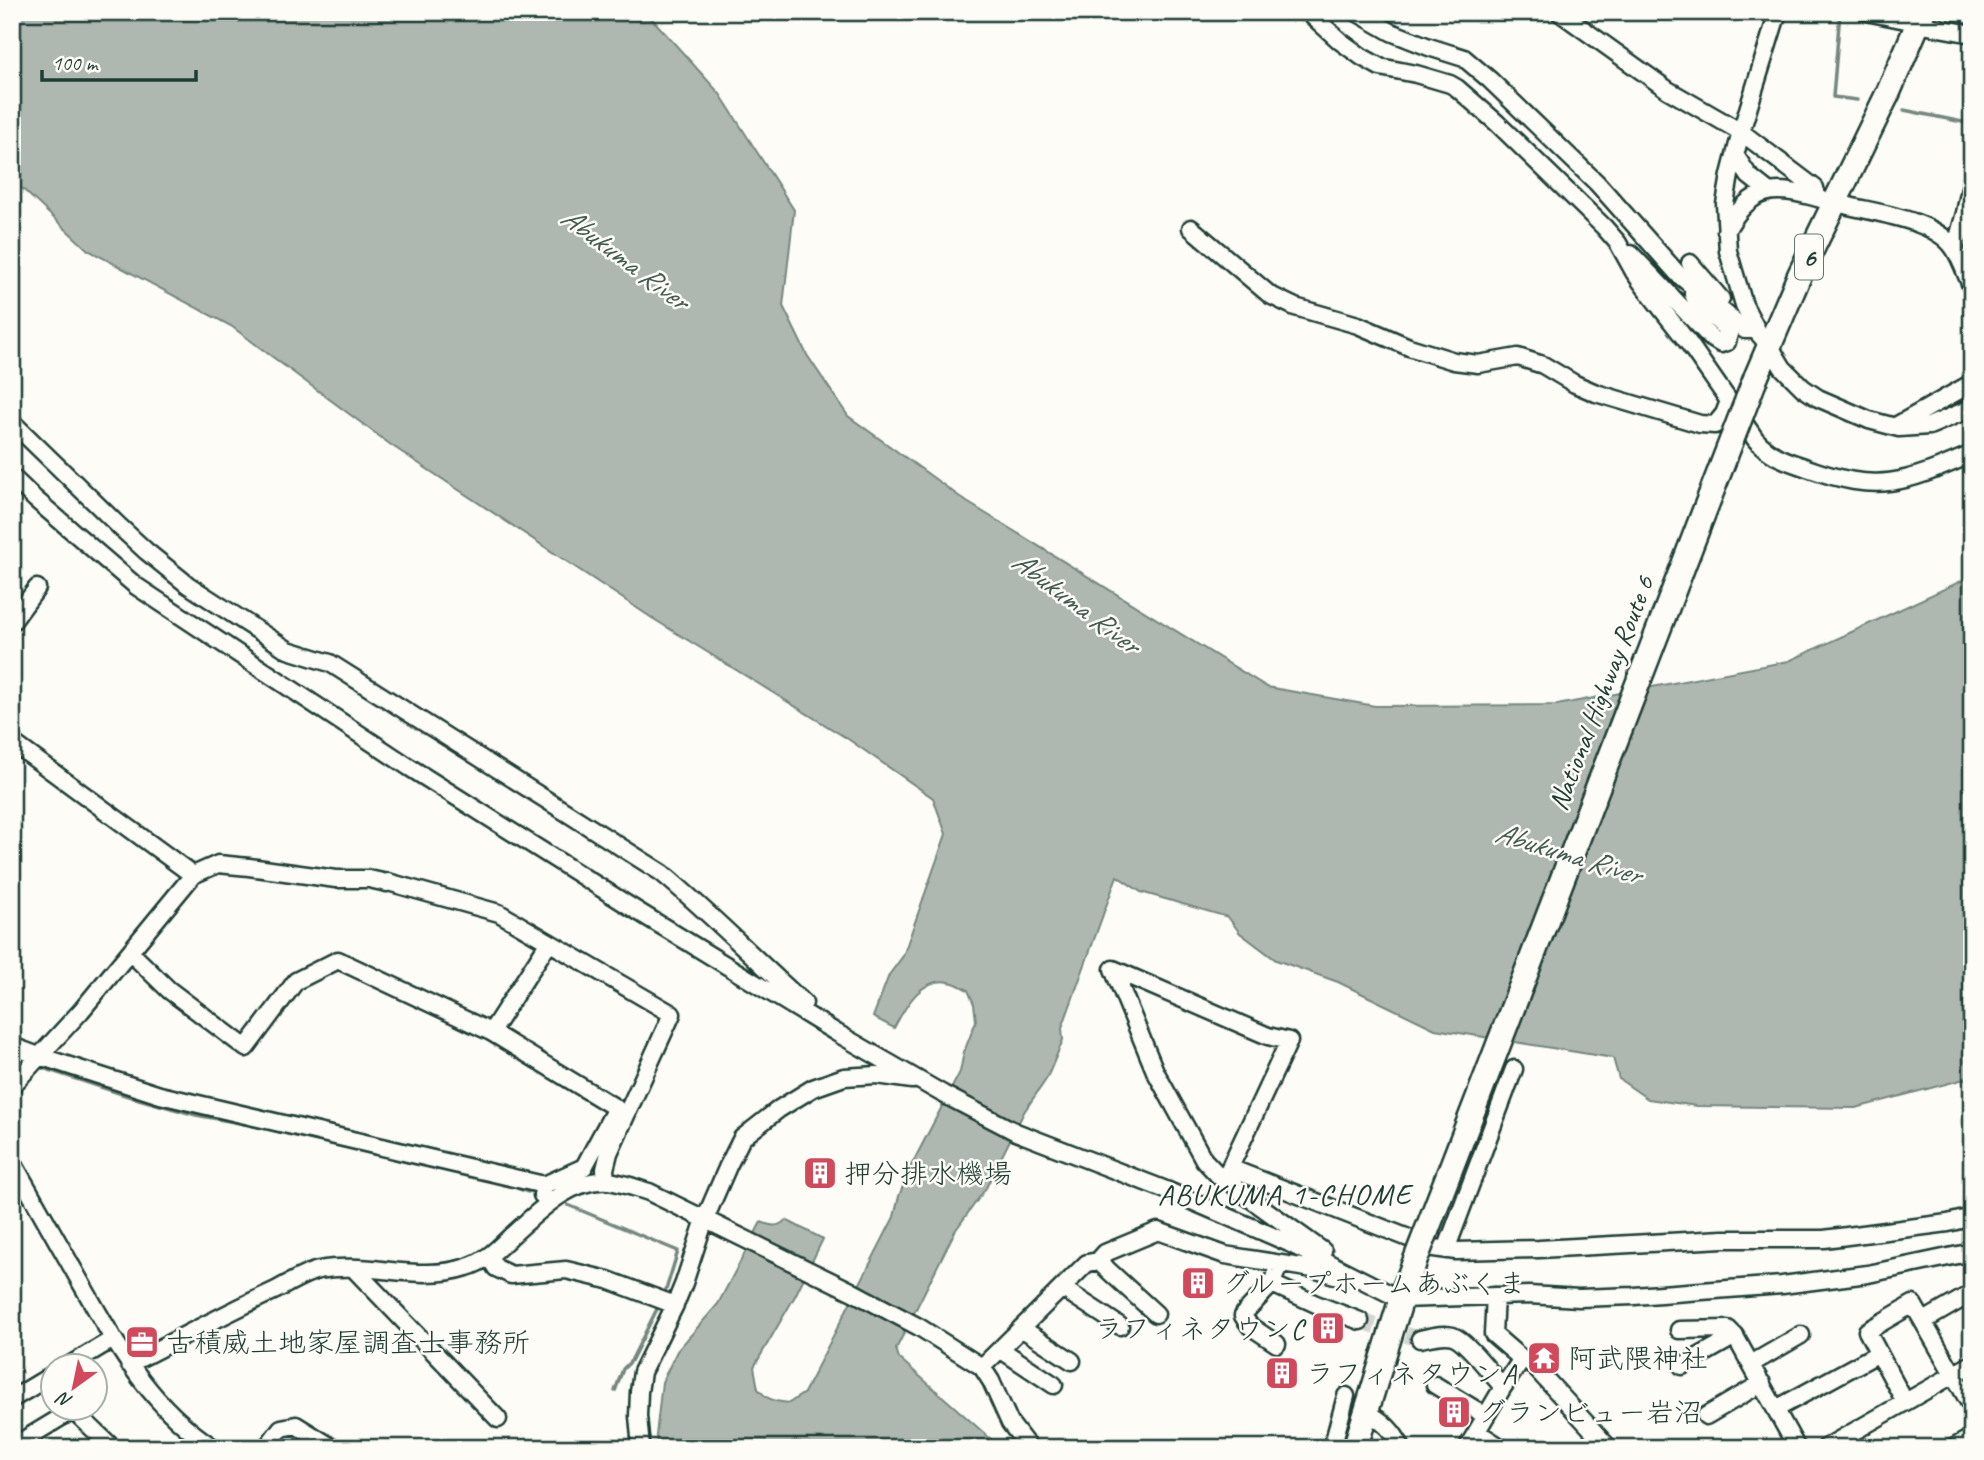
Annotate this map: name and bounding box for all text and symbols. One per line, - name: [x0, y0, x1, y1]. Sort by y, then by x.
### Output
- scale bar: [42, 38, 196, 82]
- text: 100 m: [52, 50, 99, 76]
- water label: Abukuma River: [554, 198, 700, 321]
- road number: 6: [1795, 234, 1823, 280]
- water label: Abukuma River: [1005, 542, 1151, 665]
- street label: National Highway Route 6: [1540, 569, 1662, 815]
- water label: Abukuma River: [1491, 813, 1649, 894]
- building icon: 押分排水機場: [801, 1154, 839, 1192]
- place label: 押分排水機場: [844, 1156, 1012, 1191]
- district label: ABUKUMA 1-CHOME: [1158, 1175, 1414, 1213]
- building icon: グループホームあぶくま: [1179, 1264, 1217, 1302]
- place label: グループホームあぶくま: [1222, 1266, 1526, 1301]
- building icon: ラフィネタウンC: [1309, 1309, 1347, 1347]
- place label: ラフィネタウンC: [1095, 1311, 1307, 1346]
- office icon: 古積威土地家屋調査士事務所: [123, 1323, 161, 1361]
- place label: 古積威土地家屋調査士事務所: [166, 1325, 530, 1360]
- temple icon: 阿武隈神社: [1525, 1339, 1563, 1377]
- place label: 阿武隈神社: [1568, 1341, 1708, 1376]
- north arrow: [38, 1352, 108, 1422]
- building icon: ラフィネタウンA: [1263, 1354, 1301, 1392]
- place label: ラフィネタウンA: [1306, 1356, 1518, 1391]
- text: N: [51, 1385, 77, 1414]
- building icon: グランビュー岩沼: [1435, 1393, 1473, 1431]
- place label: グランビュー岩沼: [1478, 1395, 1702, 1430]

